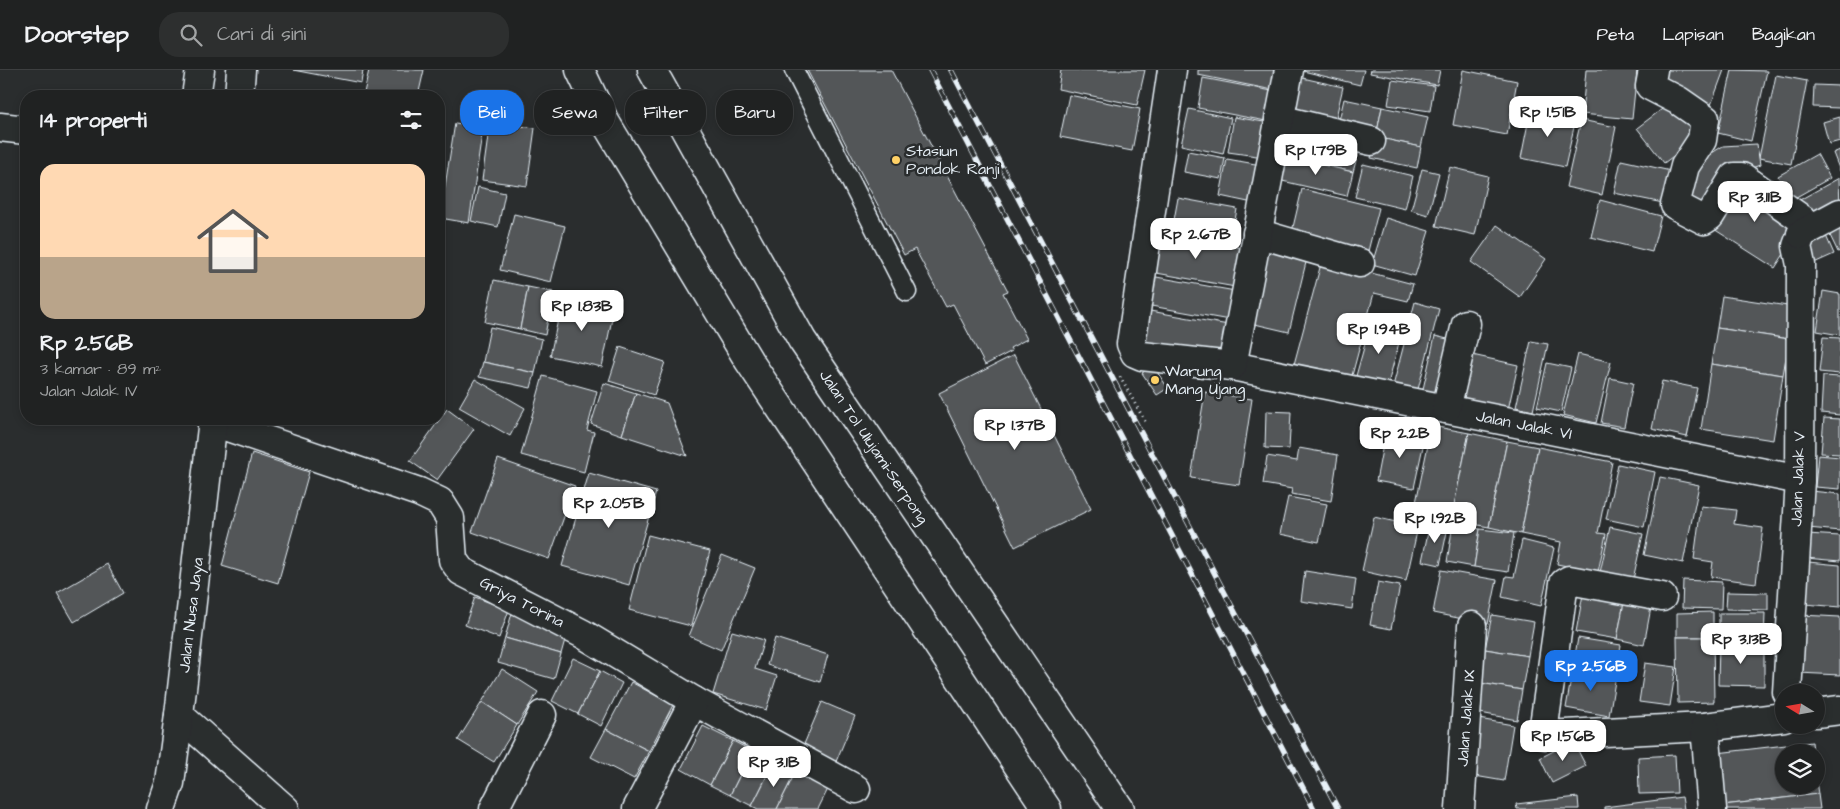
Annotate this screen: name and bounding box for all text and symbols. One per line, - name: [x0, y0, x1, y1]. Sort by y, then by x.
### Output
- search box: [159, 12, 509, 57]
- text: Doorstep: [25, 18, 129, 52]
- icon: search: [177, 21, 205, 49]
- text: Cari di sini: [217, 21, 306, 48]
- text: Peta: [1597, 22, 1634, 47]
- text: Lapisan: [1662, 22, 1724, 47]
- text: Bagikan: [1752, 22, 1815, 47]
- chip: Beli: [460, 90, 524, 135]
- chip: Sewa: [534, 90, 615, 135]
- chip: Filter: [625, 90, 706, 135]
- chip: Baru: [716, 90, 793, 135]
- pin: Rp 1.51B: [1496, 96, 1600, 138]
- text: Rp 1.51B: [1520, 101, 1576, 123]
- text: 14 properti: [40, 106, 147, 135]
- icon: filters: [397, 106, 425, 134]
- pin: Rp 1.79B: [1264, 134, 1368, 176]
- text: Rp 1.79B: [1285, 139, 1347, 161]
- place label: Stasiun Pondok Ranji: [906, 140, 1000, 180]
- marker: Stasiun Pondok Ranji: [890, 154, 902, 166]
- pin: Rp 3.11B: [1703, 180, 1807, 223]
- text: Rp 3.11B: [1729, 186, 1781, 208]
- icon: home: [188, 196, 278, 286]
- pin: Rp 2.67B: [1144, 218, 1248, 260]
- text: Rp 2.67B: [1161, 223, 1231, 245]
- pin: Rp 1.83B: [530, 290, 634, 332]
- text: Rp 1.83B: [552, 295, 612, 317]
- pin: Rp 1.94B: [1327, 312, 1431, 355]
- text: Rp 1.94B: [1348, 318, 1410, 340]
- text: Rp 2.56B: [40, 329, 133, 358]
- text: 3 kamar · 89 m²: [40, 358, 161, 380]
- place label: Warung Mang Ujang: [1165, 360, 1245, 401]
- street label: Jalan Tol Ulujami–Serpong: [813, 365, 934, 529]
- marker: Warung Mang Ujang: [1149, 374, 1161, 386]
- text: Jalan Jalak IV: [40, 380, 138, 402]
- street label: Jalan Jalak VI: [1474, 405, 1574, 445]
- pin: Rp 1.37B: [963, 408, 1067, 451]
- text: Rp 1.37B: [985, 414, 1045, 436]
- pin: Rp 2.2B: [1354, 416, 1446, 459]
- text: Rp 2.2B: [1371, 422, 1429, 444]
- street label: Jalan Jalak V: [1785, 431, 1811, 527]
- pin: Rp 2.05B: [557, 486, 661, 529]
- text: Rp 2.05B: [574, 492, 644, 514]
- pin: Rp 1.92B: [1383, 502, 1487, 544]
- text: Rp 1.92B: [1405, 507, 1465, 529]
- street label: Jalan Nusa Jaya: [173, 556, 210, 674]
- street label: Griya Torina: [476, 571, 568, 634]
- pin: Rp 3.13B: [1689, 622, 1793, 665]
- text: Rp 3.13B: [1712, 628, 1770, 650]
- pin: Rp 2.56B: [1539, 650, 1643, 692]
- text: Rp 2.56B: [1556, 655, 1626, 677]
- street label: Jalan Jalak IX: [1452, 668, 1480, 767]
- north arrow: [1775, 684, 1825, 734]
- map controls: [1775, 684, 1825, 794]
- pin: Rp 1.56B: [1511, 720, 1615, 762]
- text: Rp 1.56B: [1531, 725, 1595, 747]
- button: layers: [1775, 744, 1825, 794]
- pin: Rp 3.1B: [728, 746, 820, 788]
- text: Rp 3.1B: [749, 751, 799, 773]

